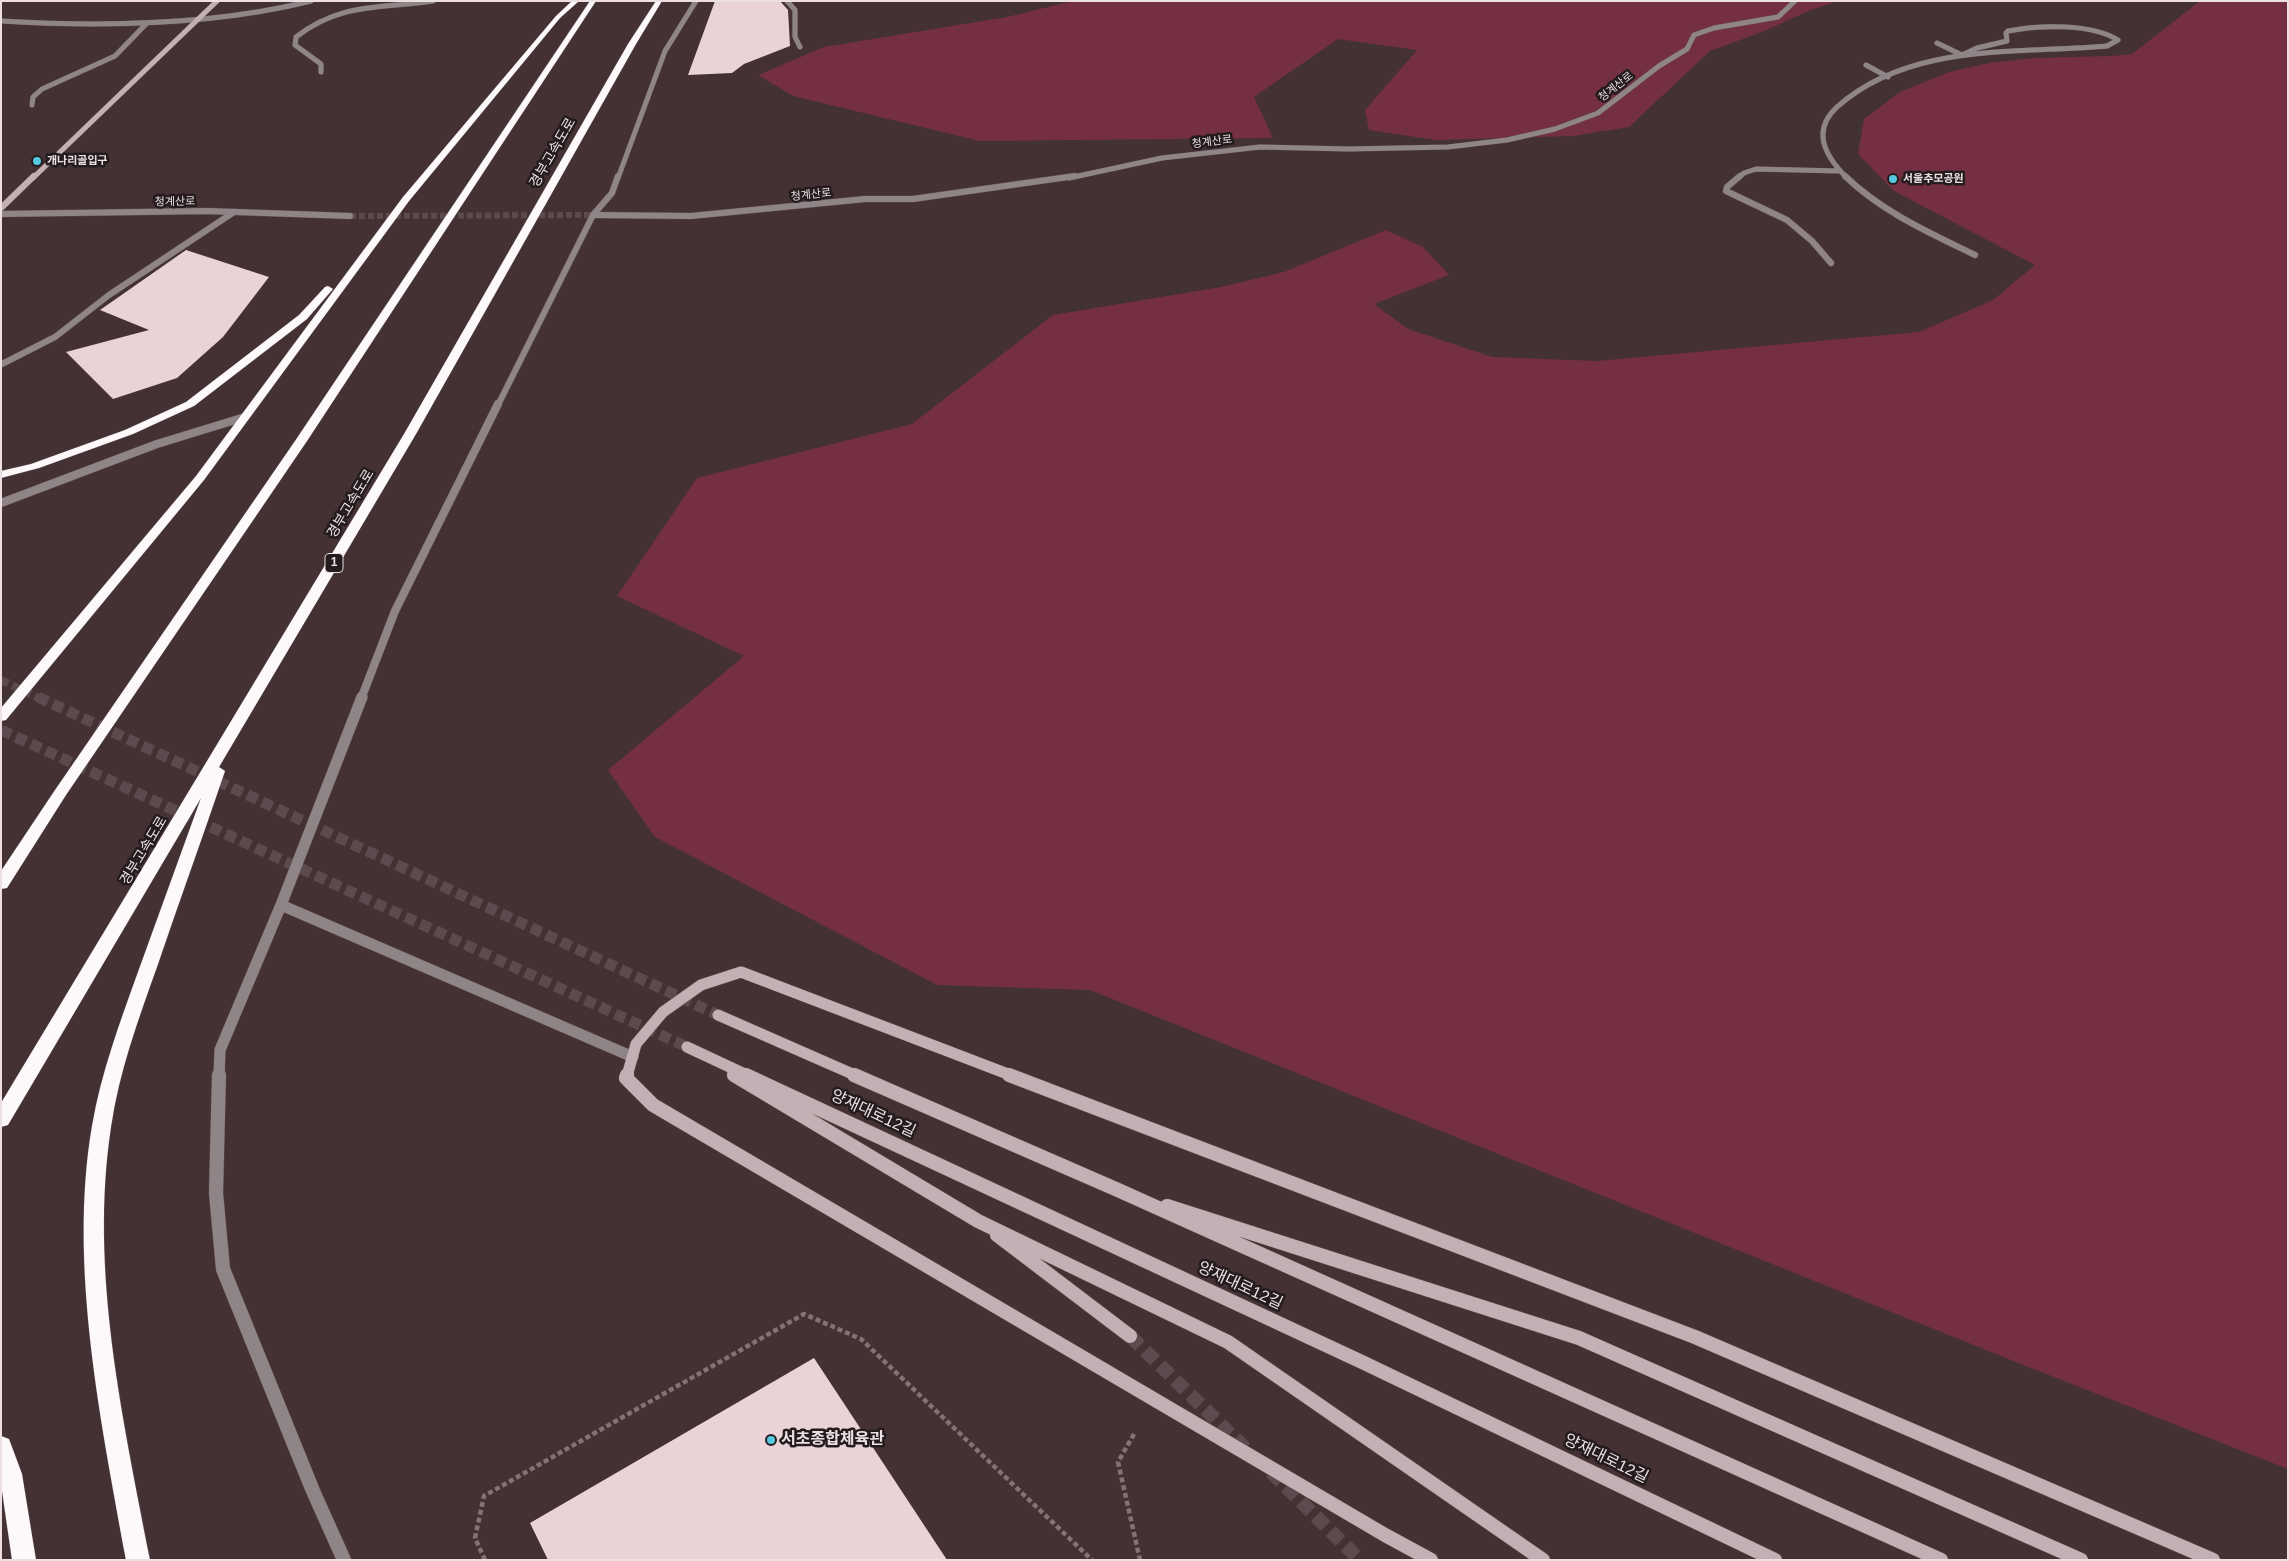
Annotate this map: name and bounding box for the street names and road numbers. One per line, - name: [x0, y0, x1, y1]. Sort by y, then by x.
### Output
- street label: 청계산로: [1596, 69, 1636, 105]
- street label: 경부고속도로: [526, 115, 580, 191]
- street label: 청계산로: [1191, 133, 1233, 151]
- street label: 청계산로: [790, 186, 832, 204]
- street label: 청계산로: [155, 195, 195, 209]
- street label: 경부고속도로: [324, 467, 378, 541]
- road number: 1: [325, 554, 343, 572]
- street label: 경부고속도로: [117, 814, 171, 888]
- street label: 양재대로12길: [828, 1086, 918, 1142]
- street label: 양재대로12길: [1195, 1258, 1285, 1314]
- street label: 양재대로12길: [1561, 1430, 1651, 1488]

